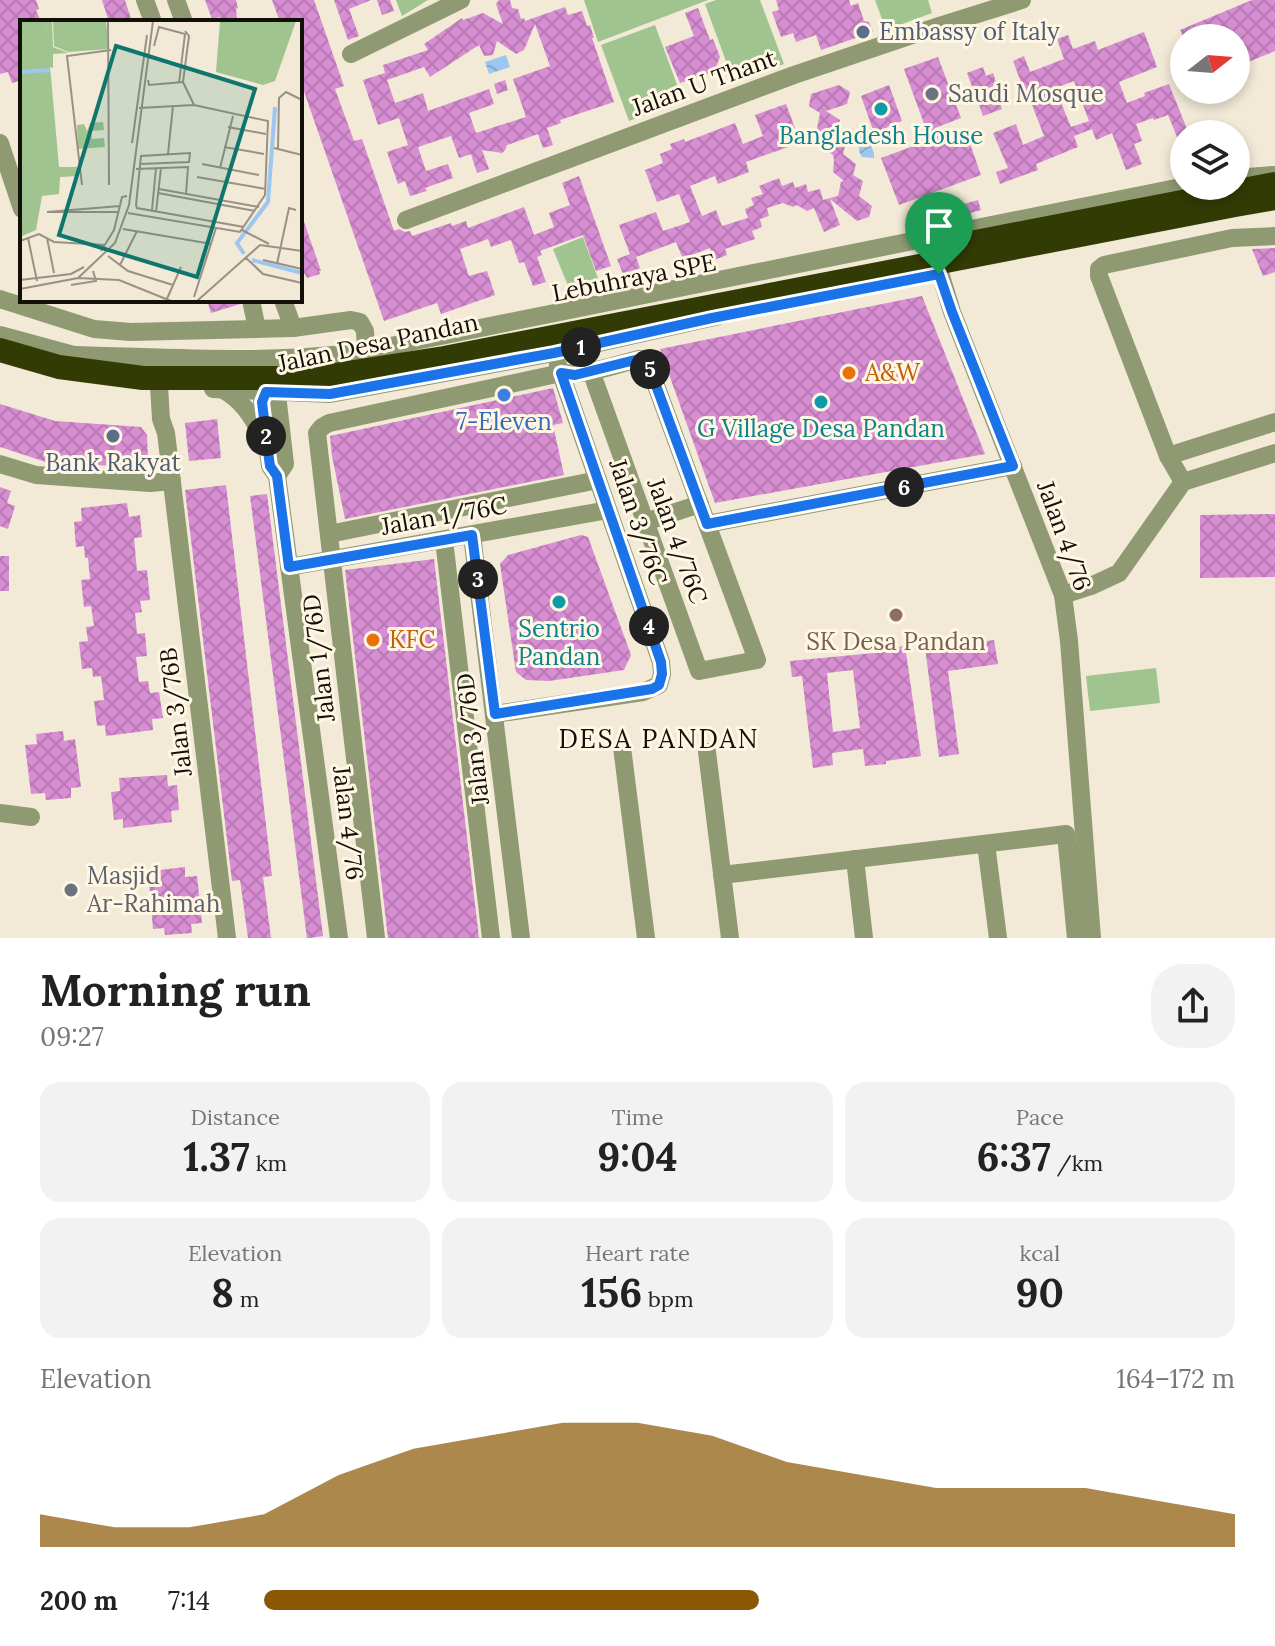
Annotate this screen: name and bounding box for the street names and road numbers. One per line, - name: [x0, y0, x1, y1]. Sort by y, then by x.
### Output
- street label: Jalan U Thant: [627, 42, 781, 123]
- street label: Lebuhraya SPE: [549, 246, 718, 309]
- street label: Jalan Desa Pandan: [274, 306, 481, 379]
- street label: Jalan 3/76C: [602, 454, 675, 589]
- street label: Jalan 4/76C: [640, 473, 715, 608]
- street label: Jalan 4/76: [1030, 476, 1099, 595]
- street label: Jalan 1/76C: [378, 489, 510, 542]
- street label: Jalan 1/76D: [295, 592, 342, 725]
- street label: Jalan 3/76B: [152, 646, 199, 779]
- street label: Jalan 3/76D: [449, 671, 496, 808]
- street label: Jalan 4/76: [326, 763, 371, 882]

